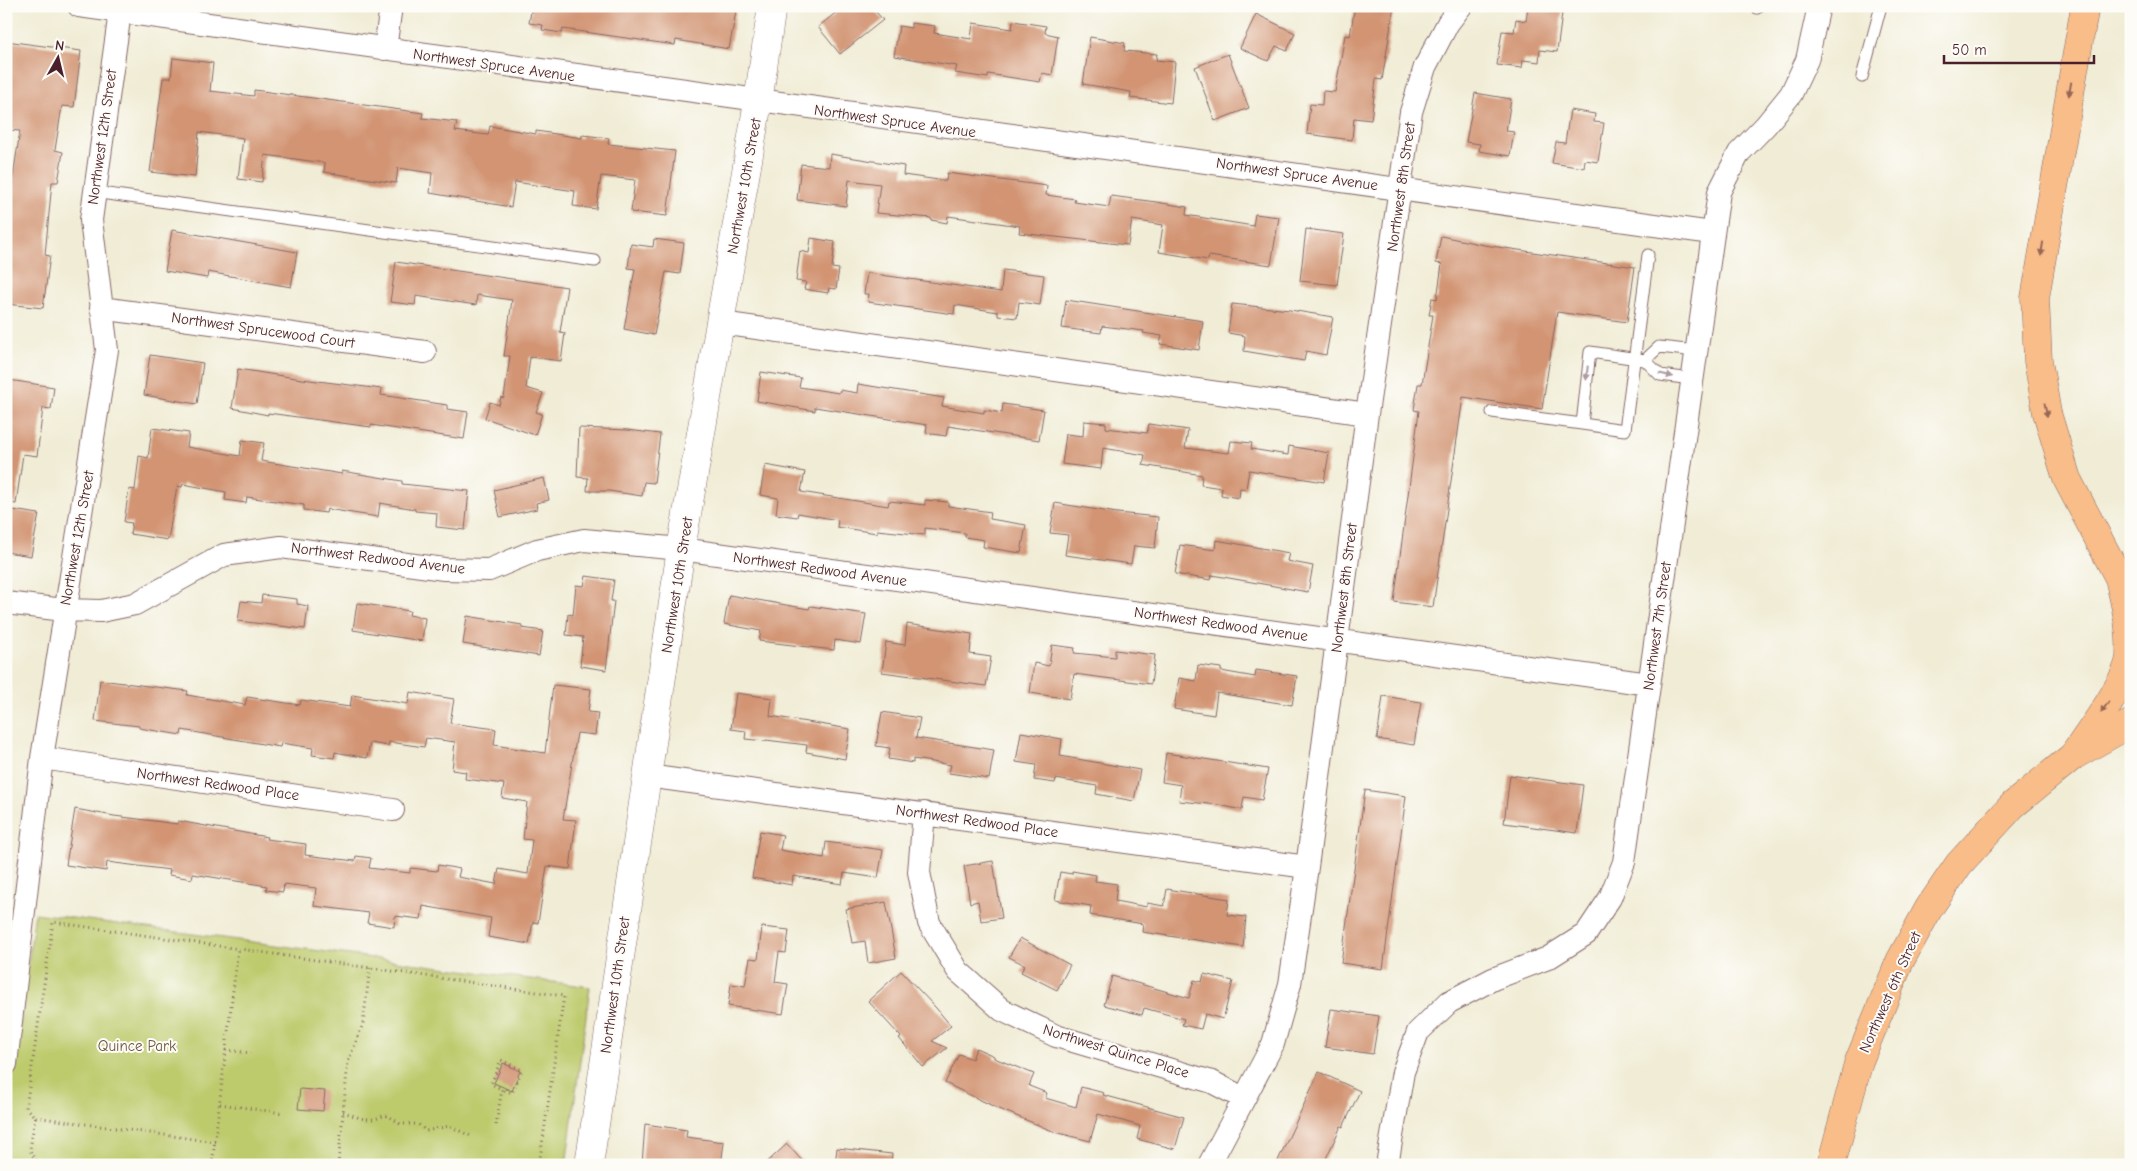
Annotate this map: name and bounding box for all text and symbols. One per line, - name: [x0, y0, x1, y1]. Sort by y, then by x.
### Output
- north arrow: [32, 32, 82, 82]
- scale bar: [1944, 32, 2094, 64]
- text: N: [54, 37, 65, 55]
- text: 50 m: [1952, 41, 1987, 59]
- street label: Northwest Spruce Avenue: [412, 45, 577, 85]
- street label: Northwest 12th Street: [84, 67, 121, 206]
- one-way arrow: [2066, 81, 2074, 97]
- street label: Northwest Spruce Avenue: [813, 101, 978, 141]
- street label: Northwest 10th Street: [723, 116, 765, 255]
- street label: Northwest 8th Street: [1383, 120, 1419, 253]
- street label: Northwest Spruce Avenue: [1215, 154, 1380, 194]
- one-way arrow: [2038, 241, 2046, 257]
- street label: Northwest Sprucewood Court: [170, 308, 357, 352]
- one-way arrow: [1583, 366, 1591, 382]
- one-way arrow: [1659, 371, 1674, 379]
- one-way arrow: [2043, 402, 2051, 418]
- street label: Northwest 12th Street: [56, 469, 98, 607]
- street label: Northwest 10th Street: [657, 515, 697, 654]
- street label: Northwest 8th Street: [1327, 521, 1361, 654]
- street label: Northwest Redwood Avenue: [290, 538, 467, 578]
- street label: Northwest Redwood Avenue: [732, 548, 909, 590]
- street label: Northwest 7th Street: [1639, 560, 1675, 692]
- street label: Northwest Redwood Avenue: [1133, 603, 1310, 645]
- one-way arrow: [2101, 700, 2110, 714]
- street label: Northwest Redwood Place: [136, 764, 301, 804]
- street label: Northwest Redwood Place: [895, 801, 1060, 841]
- street label: Northwest 10th Street: [596, 915, 634, 1054]
- street label: Northwest 6th Street: [1855, 928, 1925, 1055]
- street label: Northwest Quince Place: [1041, 1020, 1192, 1082]
- park label: Quince Park: [98, 1037, 177, 1055]

